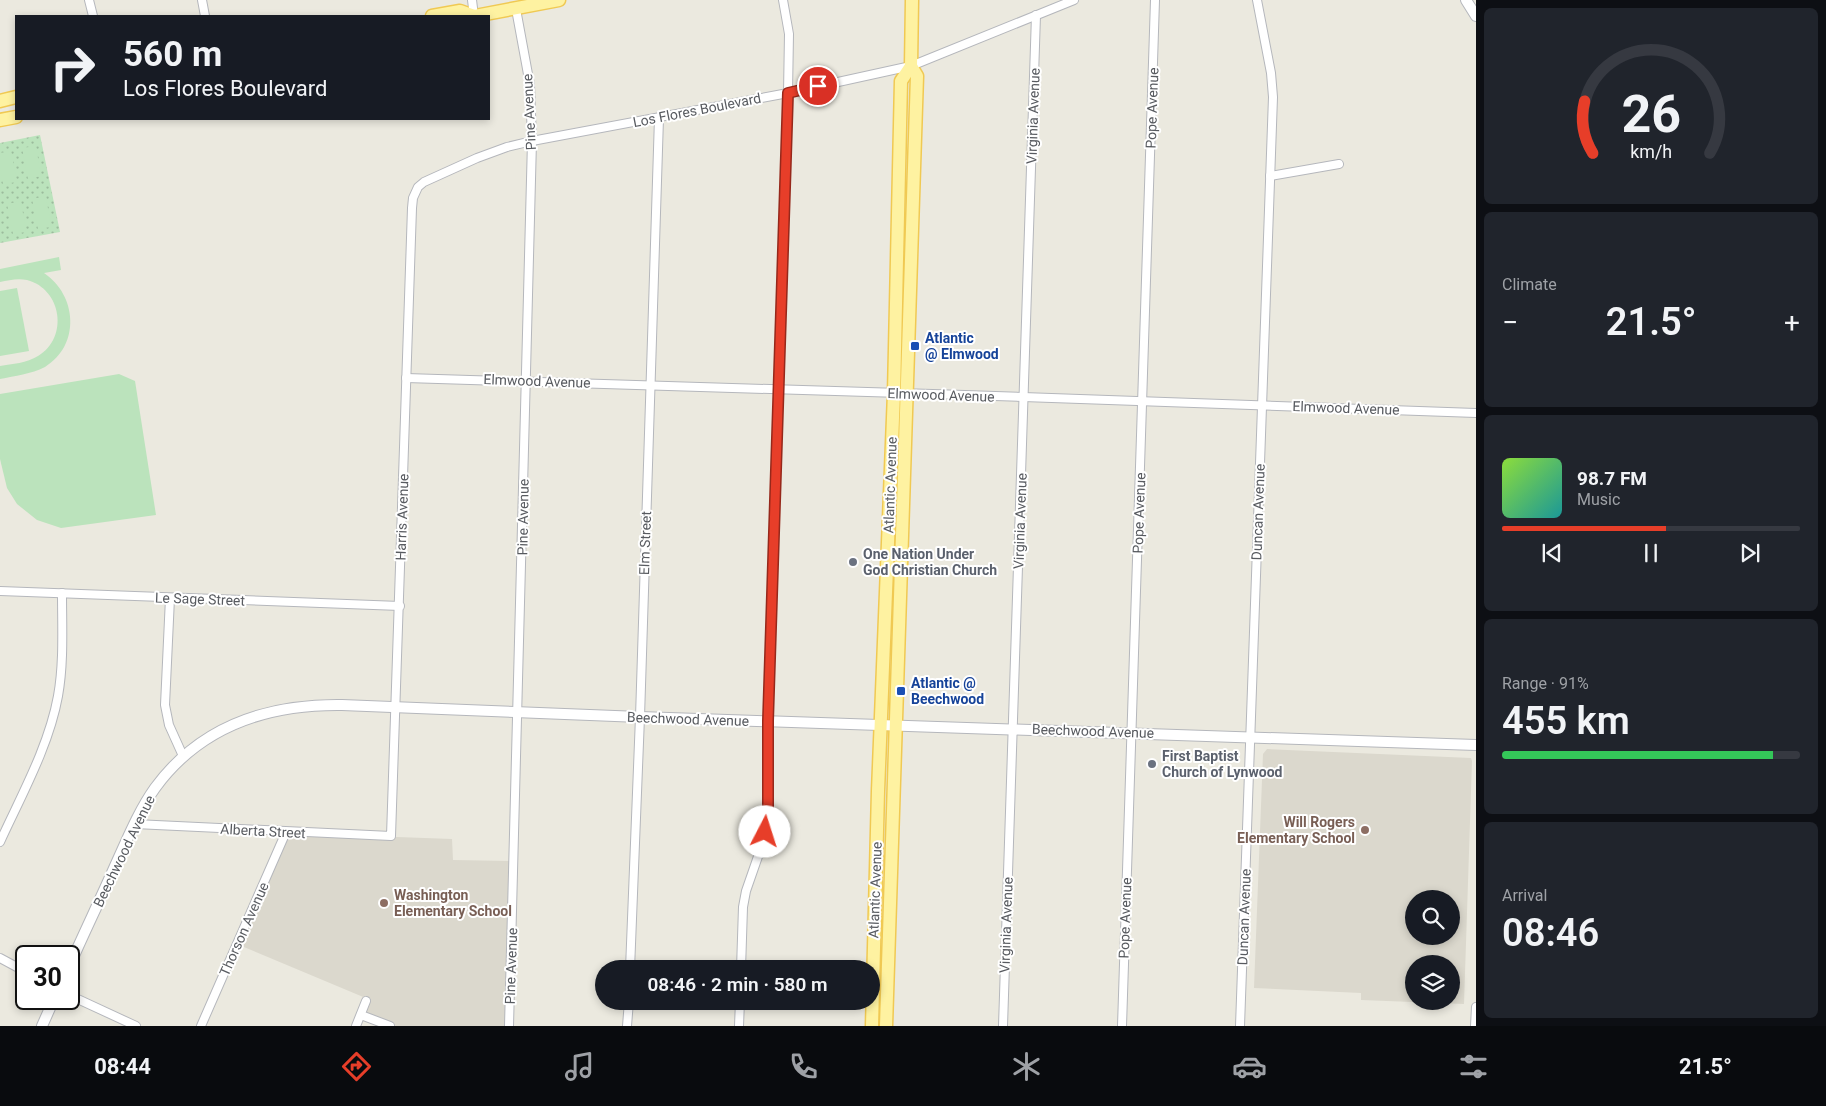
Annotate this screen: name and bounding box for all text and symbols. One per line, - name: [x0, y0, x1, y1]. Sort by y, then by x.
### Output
- text: 560 m: [123, 34, 222, 75]
- icon: right: [40, 35, 105, 100]
- pin: [797, 65, 839, 107]
- street label: Pope Avenue: [1143, 67, 1161, 149]
- street label: Virginia Avenue: [1023, 68, 1043, 164]
- icon: arrive: [804, 72, 832, 100]
- street label: Pine Avenue: [519, 73, 539, 151]
- text: Los Flores Boulevard: [123, 76, 327, 101]
- text: 26: [1621, 84, 1681, 145]
- street label: Los Flores Boulevard: [632, 90, 762, 130]
- text: km/h: [1630, 141, 1672, 162]
- text: Climate: [1502, 275, 1557, 294]
- text: 21.5°: [1606, 300, 1696, 344]
- text: −: [1502, 306, 1518, 339]
- text: +: [1784, 306, 1800, 339]
- place label: Atlantic @ Elmwood: [925, 330, 999, 362]
- marker: Atlantic @ Elmwood: [909, 340, 921, 352]
- street label: Elmwood Avenue: [483, 371, 591, 391]
- street label: Elmwood Avenue: [887, 385, 995, 405]
- street label: Elmwood Avenue: [1292, 398, 1400, 418]
- street label: Atlantic Avenue: [880, 436, 900, 534]
- street label: Duncan Avenue: [1248, 463, 1268, 561]
- text: 98.7 FM: [1577, 467, 1647, 490]
- street label: Pope Avenue: [1130, 472, 1148, 554]
- street label: Harris Avenue: [392, 473, 412, 561]
- street label: Virginia Avenue: [1010, 473, 1030, 569]
- street label: Pine Avenue: [514, 479, 532, 555]
- text: Music: [1577, 490, 1620, 509]
- street label: Elm Street: [636, 510, 654, 575]
- icon: previous: [1538, 539, 1566, 567]
- icon: pause: [1637, 539, 1665, 567]
- icon: next: [1736, 539, 1764, 567]
- place label: One Nation Under God Christian Church: [863, 546, 997, 578]
- marker: One Nation Under God Christian Church: [847, 556, 859, 568]
- street label: Le Sage Street: [155, 589, 246, 609]
- text: Range · 91%: [1502, 674, 1589, 693]
- place label: Atlantic @ Beechwood: [911, 675, 984, 707]
- marker: Atlantic @ Beechwood: [895, 685, 907, 697]
- text: 455 km: [1502, 699, 1630, 743]
- street label: Beechwood Avenue: [627, 709, 749, 729]
- street label: Beechwood Avenue: [1032, 721, 1154, 741]
- place label: First Baptist Church of Lynwood: [1162, 748, 1283, 780]
- marker: First Baptist Church of Lynwood: [1146, 758, 1158, 770]
- street label: Beechwood Avenue: [90, 793, 158, 909]
- position arrow: [738, 805, 790, 857]
- place label: Will Rogers Elementary School: [1237, 814, 1355, 846]
- street label: Alberta Street: [220, 821, 307, 841]
- marker: Will Rogers Elementary School: [1359, 824, 1371, 836]
- street label: Atlantic Avenue: [865, 841, 885, 939]
- street label: Duncan Avenue: [1234, 868, 1254, 966]
- street label: Virginia Avenue: [996, 877, 1016, 973]
- street label: Pope Avenue: [1116, 877, 1134, 959]
- street label: Thorson Avenue: [216, 880, 272, 978]
- text: Arrival: [1502, 886, 1547, 905]
- place label: Washington Elementary School: [394, 887, 512, 919]
- map controls: [1405, 890, 1460, 1010]
- button: search: [1405, 890, 1460, 945]
- marker: Washington Elementary School: [378, 897, 390, 909]
- text: 08:46: [1502, 911, 1599, 955]
- street label: Pine Avenue: [502, 927, 520, 1005]
- speed limit sign: 30: [15, 945, 80, 1010]
- button: layers: [1405, 955, 1460, 1010]
- text: 08:46 · 2 min · 580 m: [647, 973, 828, 996]
- icon: directions: [339, 1049, 374, 1084]
- icon: music: [562, 1049, 597, 1084]
- icon: phone: [786, 1049, 821, 1084]
- icon: climate: [1009, 1049, 1044, 1084]
- icon: car: [1232, 1049, 1267, 1084]
- icon: filters: [1456, 1049, 1491, 1084]
- text: 08:44: [94, 1054, 151, 1079]
- text: 21.5°: [1679, 1054, 1732, 1079]

